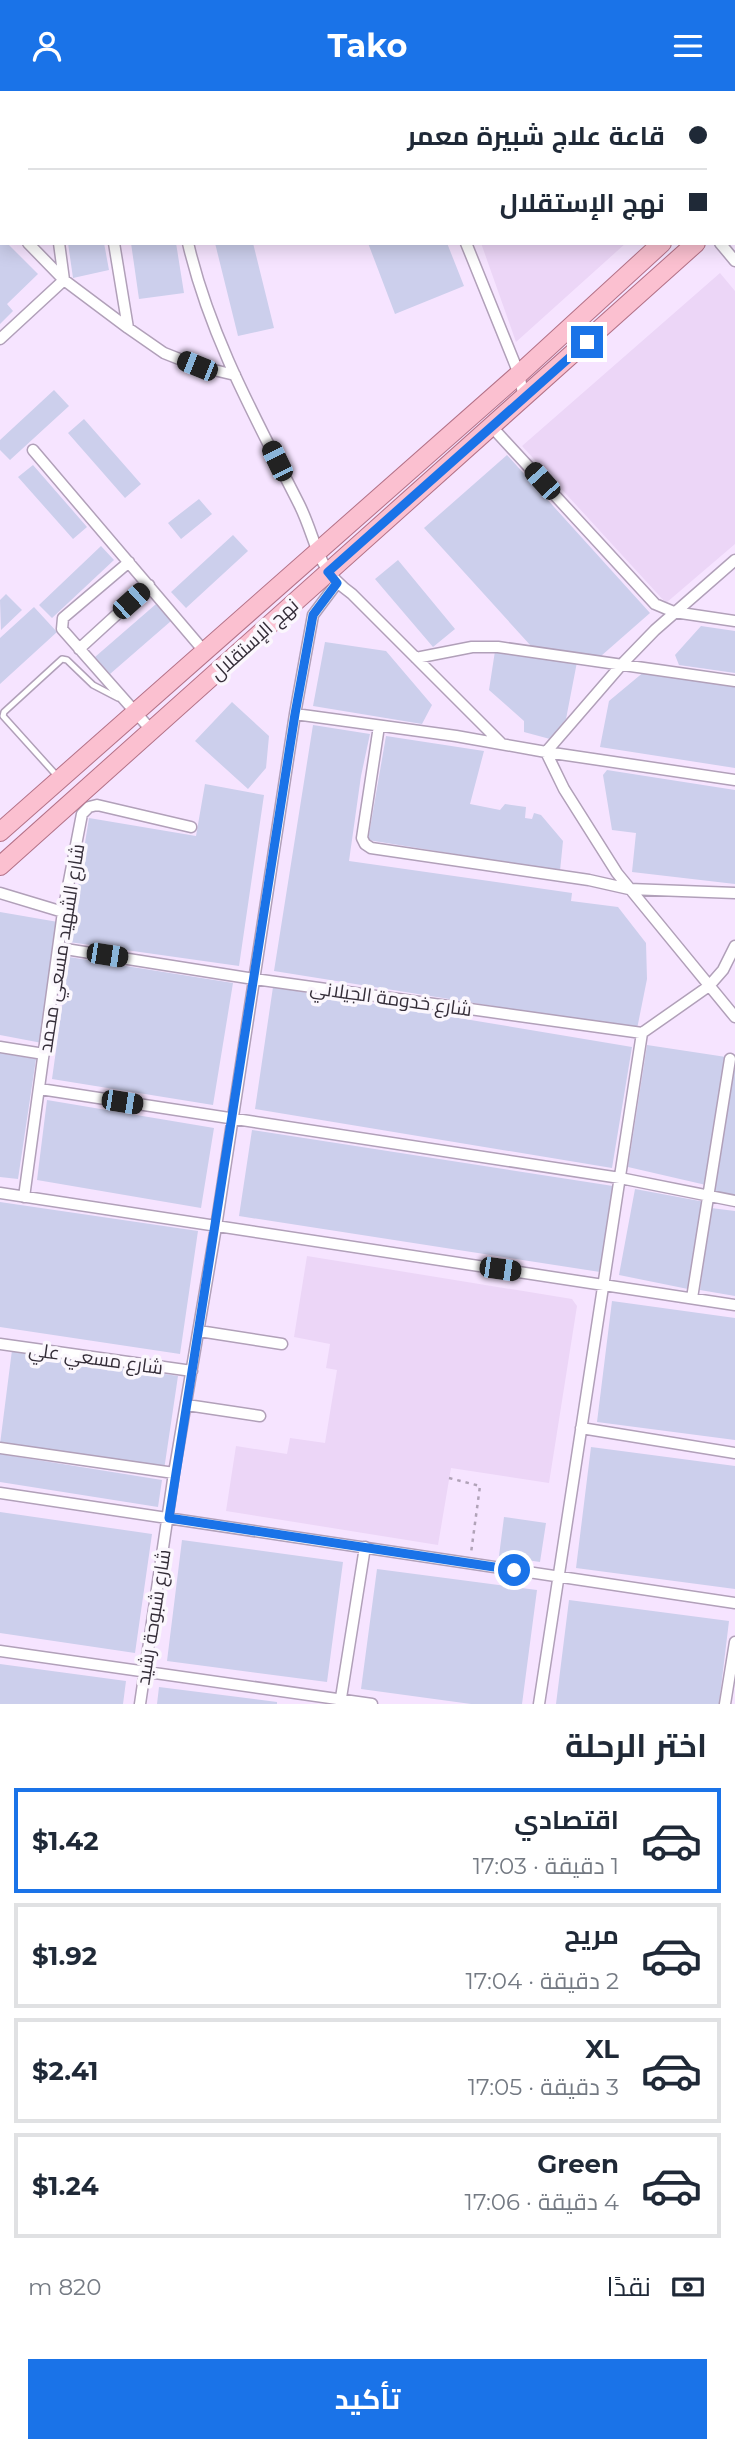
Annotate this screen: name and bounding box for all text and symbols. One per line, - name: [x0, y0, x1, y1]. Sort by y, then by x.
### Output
- text: Tako: [328, 26, 407, 65]
- icon: person: [28, 27, 66, 65]
- icon: menu: [669, 27, 707, 65]
- text: قاعة علاج شبيرة معمر: [407, 120, 665, 152]
- text: نهج الإستقلال: [500, 187, 665, 219]
- route end: [571, 326, 603, 358]
- car: [174, 348, 221, 384]
- car: [259, 438, 296, 484]
- car: [521, 458, 564, 504]
- car: [109, 579, 154, 623]
- street label: نهج الإستقلال: [205, 594, 305, 686]
- street label: شارع الشهيد مسعي محمد: [34, 842, 92, 1054]
- car: [85, 941, 130, 969]
- street label: شارع خدومة الجيلاني: [308, 976, 473, 1024]
- car: [100, 1088, 145, 1116]
- car: [478, 1256, 523, 1282]
- street label: شارع مسعي علي: [27, 1338, 165, 1382]
- street label: شارع شبوحة رشيد: [131, 1548, 178, 1687]
- route start: [498, 1554, 530, 1586]
- text: اختر الرحلة: [565, 1726, 707, 1765]
- text: اقتصادي: [514, 1804, 619, 1836]
- icon: car: [640, 1809, 703, 1872]
- text: $1.42: [32, 1825, 99, 1857]
- text: 1 دقيقة · 17:03: [473, 1852, 619, 1880]
- text: مريح: [564, 1919, 619, 1951]
- icon: car: [640, 1924, 703, 1987]
- text: $1.92: [32, 1940, 97, 1972]
- text: 2 دقيقة · 17:04: [466, 1967, 619, 1995]
- text: XL: [585, 2033, 619, 2065]
- icon: car: [640, 2039, 703, 2102]
- text: $2.41: [32, 2055, 98, 2087]
- text: 3 دقيقة · 17:05: [468, 2073, 619, 2101]
- text: Green: [537, 2148, 619, 2180]
- icon: car: [640, 2154, 703, 2217]
- text: $1.24: [32, 2170, 99, 2202]
- text: 4 دقيقة · 17:06: [465, 2188, 619, 2216]
- icon: cash: [669, 2268, 707, 2306]
- text: نقدًا: [607, 2271, 651, 2303]
- text: 820 m: [28, 2273, 101, 2301]
- button: تأكيد: [28, 2359, 707, 2439]

